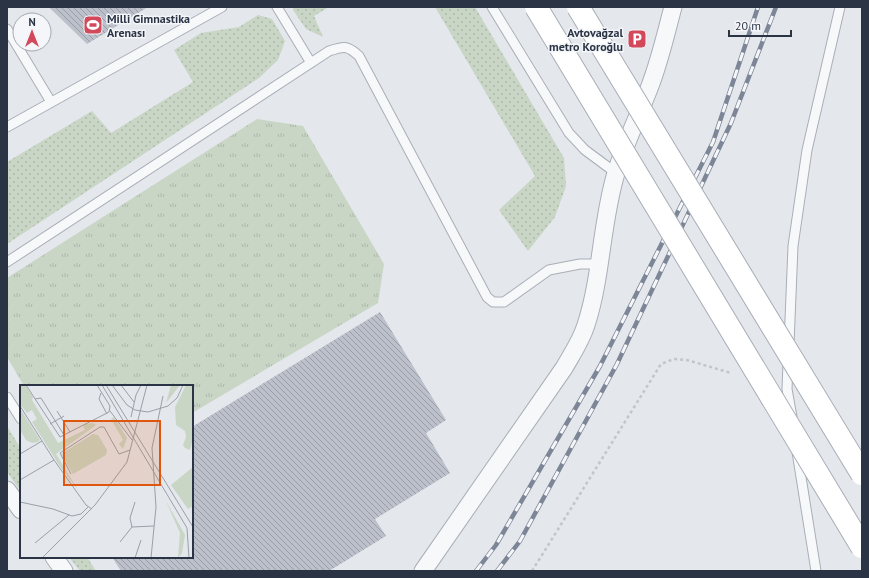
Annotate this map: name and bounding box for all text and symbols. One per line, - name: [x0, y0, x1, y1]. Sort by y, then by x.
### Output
- place label: Milli Gimnastika Arenası: [107, 11, 190, 40]
- north arrow: [12, 12, 52, 52]
- scale bar: [729, 12, 791, 38]
- sports icon: Milli Gimnastika Arenası: [82, 14, 104, 36]
- text: N: [28, 15, 36, 29]
- text: 20 m: [735, 18, 761, 33]
- place label: Avtovağzal metro Koroğlu: [549, 25, 623, 54]
- parking icon: Avtovağzal metro Koroğlu: [626, 28, 648, 50]
- inset map: [20, 385, 193, 558]

